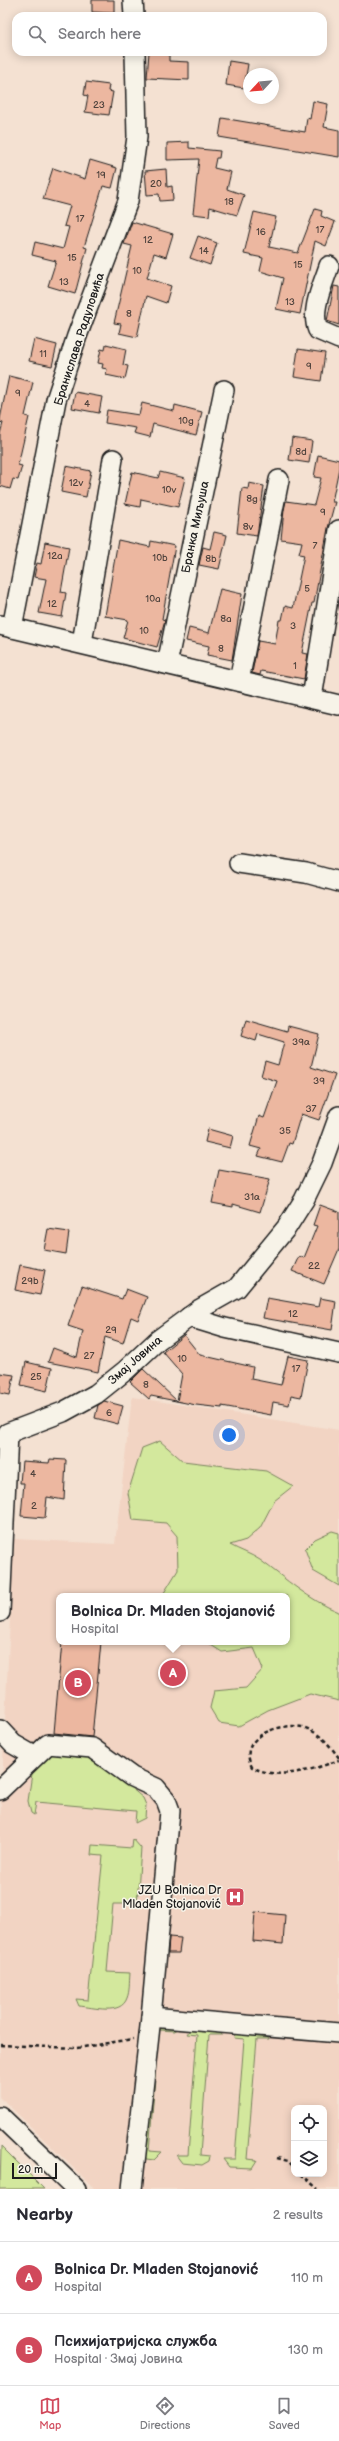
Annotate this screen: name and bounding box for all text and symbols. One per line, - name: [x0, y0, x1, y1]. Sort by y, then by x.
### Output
- search box: [12, 12, 327, 56]
- icon: search: [26, 23, 48, 45]
- text: Search here: [58, 25, 141, 44]
- north arrow: [243, 68, 279, 104]
- house number: 23: [93, 99, 105, 111]
- house number: 19: [96, 169, 106, 181]
- house number: 20: [150, 178, 162, 190]
- house number: 18: [224, 196, 234, 208]
- house number: 17: [76, 213, 84, 225]
- house number: 17: [316, 224, 324, 236]
- house number: 16: [256, 226, 266, 238]
- house number: 12: [143, 234, 153, 246]
- house number: 14: [199, 245, 209, 257]
- house number: 15: [67, 252, 77, 264]
- house number: 15: [293, 259, 303, 271]
- house number: 10: [132, 265, 142, 277]
- street label: Бранислава Радуловића: [51, 271, 108, 407]
- house number: 13: [59, 276, 69, 288]
- house number: 13: [285, 296, 295, 308]
- house number: 8: [126, 308, 132, 320]
- house number: 11: [39, 348, 47, 360]
- house number: 9: [306, 360, 312, 372]
- house number: 9: [15, 387, 21, 399]
- house number: 4: [84, 398, 90, 410]
- house number: 10g: [178, 415, 194, 427]
- house number: 8d: [295, 446, 307, 458]
- house number: 12v: [69, 477, 83, 489]
- street label: Бранка Миљуша: [178, 480, 213, 575]
- house number: 10v: [162, 484, 176, 496]
- house number: 8g: [246, 493, 258, 505]
- house number: 9: [320, 506, 326, 518]
- house number: 8v: [243, 521, 254, 533]
- house number: 7: [313, 540, 318, 552]
- house number: 12a: [47, 550, 63, 562]
- house number: 10b: [152, 552, 168, 564]
- house number: 8b: [205, 553, 217, 565]
- house number: 5: [304, 583, 310, 595]
- house number: 10a: [145, 593, 161, 605]
- house number: 12: [47, 598, 57, 610]
- house number: 8a: [220, 613, 232, 625]
- house number: 3: [290, 620, 296, 632]
- house number: 10: [139, 625, 149, 637]
- house number: 8: [218, 643, 224, 655]
- house number: 1: [293, 660, 297, 672]
- house number: 39а: [292, 1036, 310, 1048]
- house number: 39: [313, 1075, 325, 1087]
- house number: 37: [305, 1103, 317, 1115]
- house number: 35: [279, 1125, 291, 1137]
- house number: 31а: [244, 1191, 260, 1203]
- house number: 22: [308, 1260, 320, 1272]
- house number: 29b: [21, 1275, 39, 1287]
- house number: 12: [288, 1308, 298, 1320]
- house number: 29: [105, 1324, 117, 1336]
- street label: Змај Јовина: [105, 1333, 165, 1388]
- house number: 27: [84, 1350, 94, 1362]
- house number: 10: [177, 1353, 187, 1365]
- house number: 17: [292, 1363, 300, 1375]
- house number: 25: [30, 1371, 42, 1383]
- house number: 8: [143, 1379, 149, 1391]
- house number: 6: [106, 1407, 112, 1419]
- your location: [219, 1425, 239, 1445]
- house number: 4: [30, 1468, 36, 1480]
- house number: 2: [31, 1500, 37, 1512]
- popup: [56, 1593, 290, 1645]
- text: Bolnica Dr. Mladen Stojanović: [71, 1602, 275, 1621]
- text: Hospital: [71, 1621, 119, 1637]
- pin: A: [160, 1658, 186, 1688]
- pin: B: [65, 1668, 91, 1698]
- place label: JZU Bolnica Dr Mladen Stojanović: [122, 1883, 222, 1912]
- hospital icon: JZU Bolnica Dr Mladen Stojanović: [224, 1886, 246, 1908]
- map controls: [291, 2105, 327, 2177]
- button: locate: [291, 2105, 327, 2141]
- button: layers: [291, 2141, 327, 2177]
- scale bar: [12, 2161, 57, 2180]
- text: 20 m: [18, 2163, 43, 2176]
- text: Nearby: [16, 2205, 73, 2225]
- text: 2 results: [273, 2207, 323, 2223]
- text: Bolnica Dr. Mladen Stojanović: [54, 2260, 258, 2279]
- text: A: [25, 2270, 33, 2286]
- text: 110 m: [291, 2270, 323, 2286]
- text: Hospital: [54, 2279, 102, 2295]
- text: Психијатријска служба: [54, 2332, 217, 2351]
- text: B: [24, 2342, 34, 2358]
- text: 130 m: [288, 2342, 323, 2358]
- text: Hospital · Змај Јовина: [54, 2351, 183, 2367]
- tab: Map: [39, 2395, 61, 2432]
- tab: Directions: [140, 2395, 190, 2432]
- tab: Saved: [269, 2395, 300, 2432]

